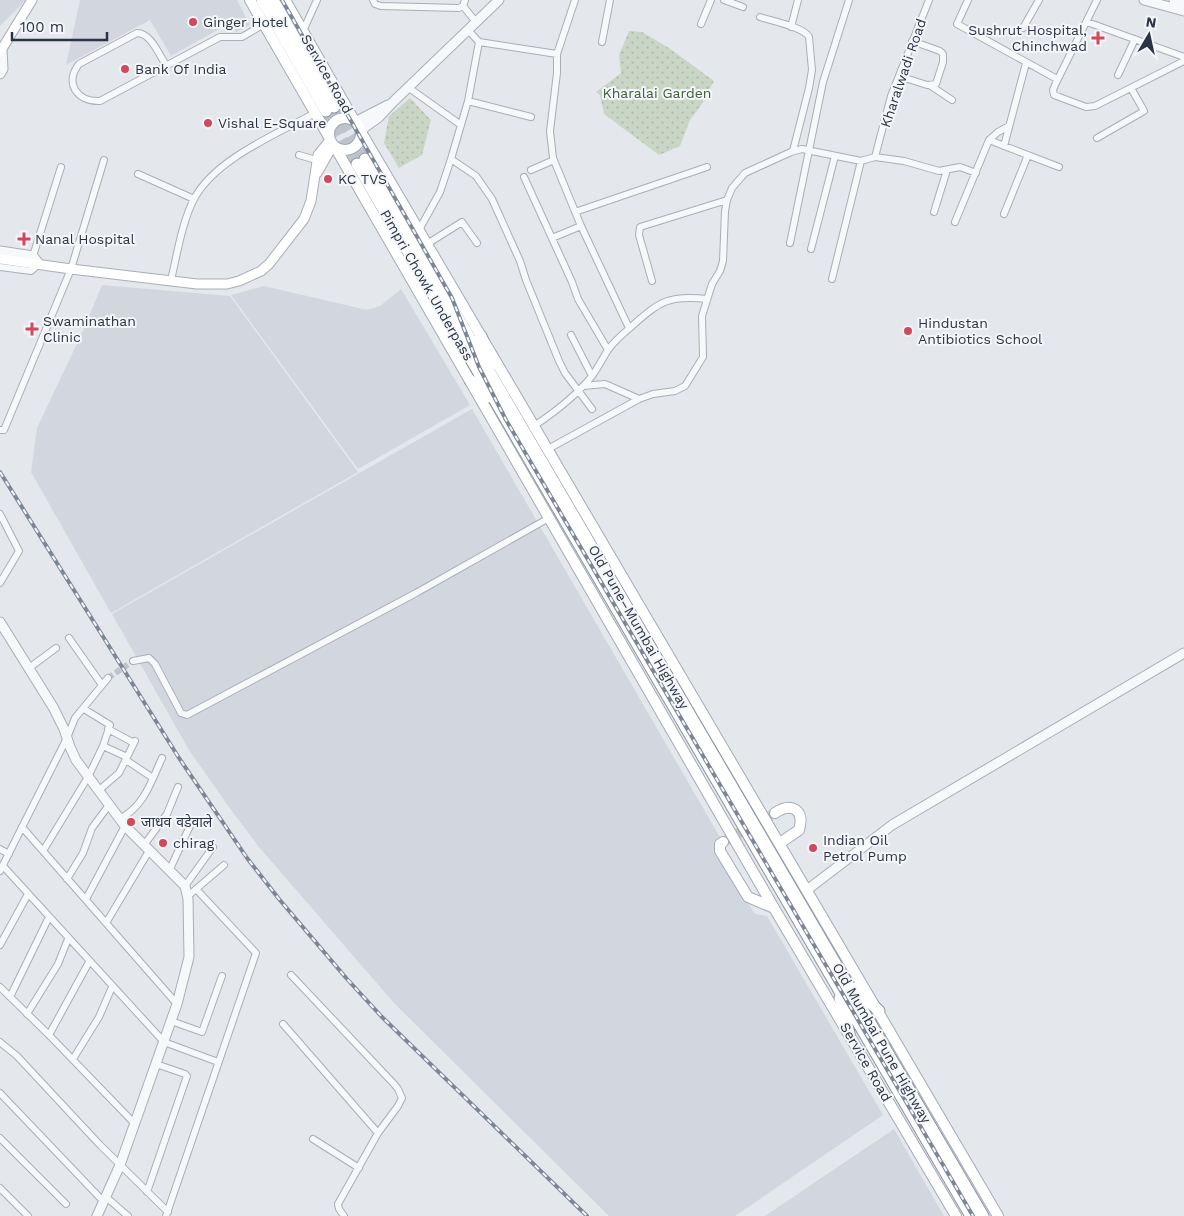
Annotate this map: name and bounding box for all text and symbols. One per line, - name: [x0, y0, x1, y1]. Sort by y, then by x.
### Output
- scale bar: [12, 10, 108, 42]
- north arrow: [1124, 10, 1174, 60]
- text: N: [1145, 13, 1157, 31]
- place label: Ginger Hotel: [203, 14, 289, 30]
- marker: Ginger Hotel: [187, 16, 199, 28]
- street label: Kharalwadi Road: [877, 16, 929, 130]
- text: 100 m: [20, 18, 64, 36]
- place label: Sushrut Hospital, Chinchwad: [968, 22, 1087, 54]
- marker: Sushrut Hospital, Chinchwad: [1091, 31, 1105, 45]
- street label: Service Road: [298, 32, 356, 116]
- place label: Bank Of India: [135, 61, 227, 77]
- marker: Bank Of India: [119, 63, 131, 75]
- park label: Kharalai Garden: [603, 85, 712, 101]
- place label: Vishal E-Square: [218, 115, 326, 131]
- marker: Vishal E-Square: [202, 117, 214, 129]
- place label: KC TVS: [338, 171, 387, 187]
- marker: KC TVS: [322, 173, 334, 185]
- street label: Pimpri Chowk Underpass: [377, 207, 477, 363]
- place label: Nanal Hospital: [35, 231, 136, 247]
- marker: Nanal Hospital: [17, 232, 31, 246]
- place label: Swaminathan Clinic: [43, 313, 136, 345]
- place label: Hindustan Antibiotics School: [918, 315, 1043, 347]
- marker: Swaminathan Clinic: [25, 322, 39, 336]
- marker: Hindustan Antibiotics School: [902, 325, 914, 337]
- street label: Old Pune–Mumbai Highway: [585, 542, 693, 713]
- place label: जाधव वडेवाले: [141, 813, 213, 830]
- marker: जाधव वडेवाले: [125, 816, 137, 828]
- place label: Indian Oil Petrol Pump: [823, 832, 907, 864]
- place label: chirag: [173, 835, 215, 851]
- marker: chirag: [157, 837, 169, 849]
- marker: Indian Oil Petrol Pump: [807, 842, 819, 854]
- street label: Old Mumbai Pune Highway: [829, 960, 935, 1127]
- street label: Service Road: [837, 1020, 895, 1104]

